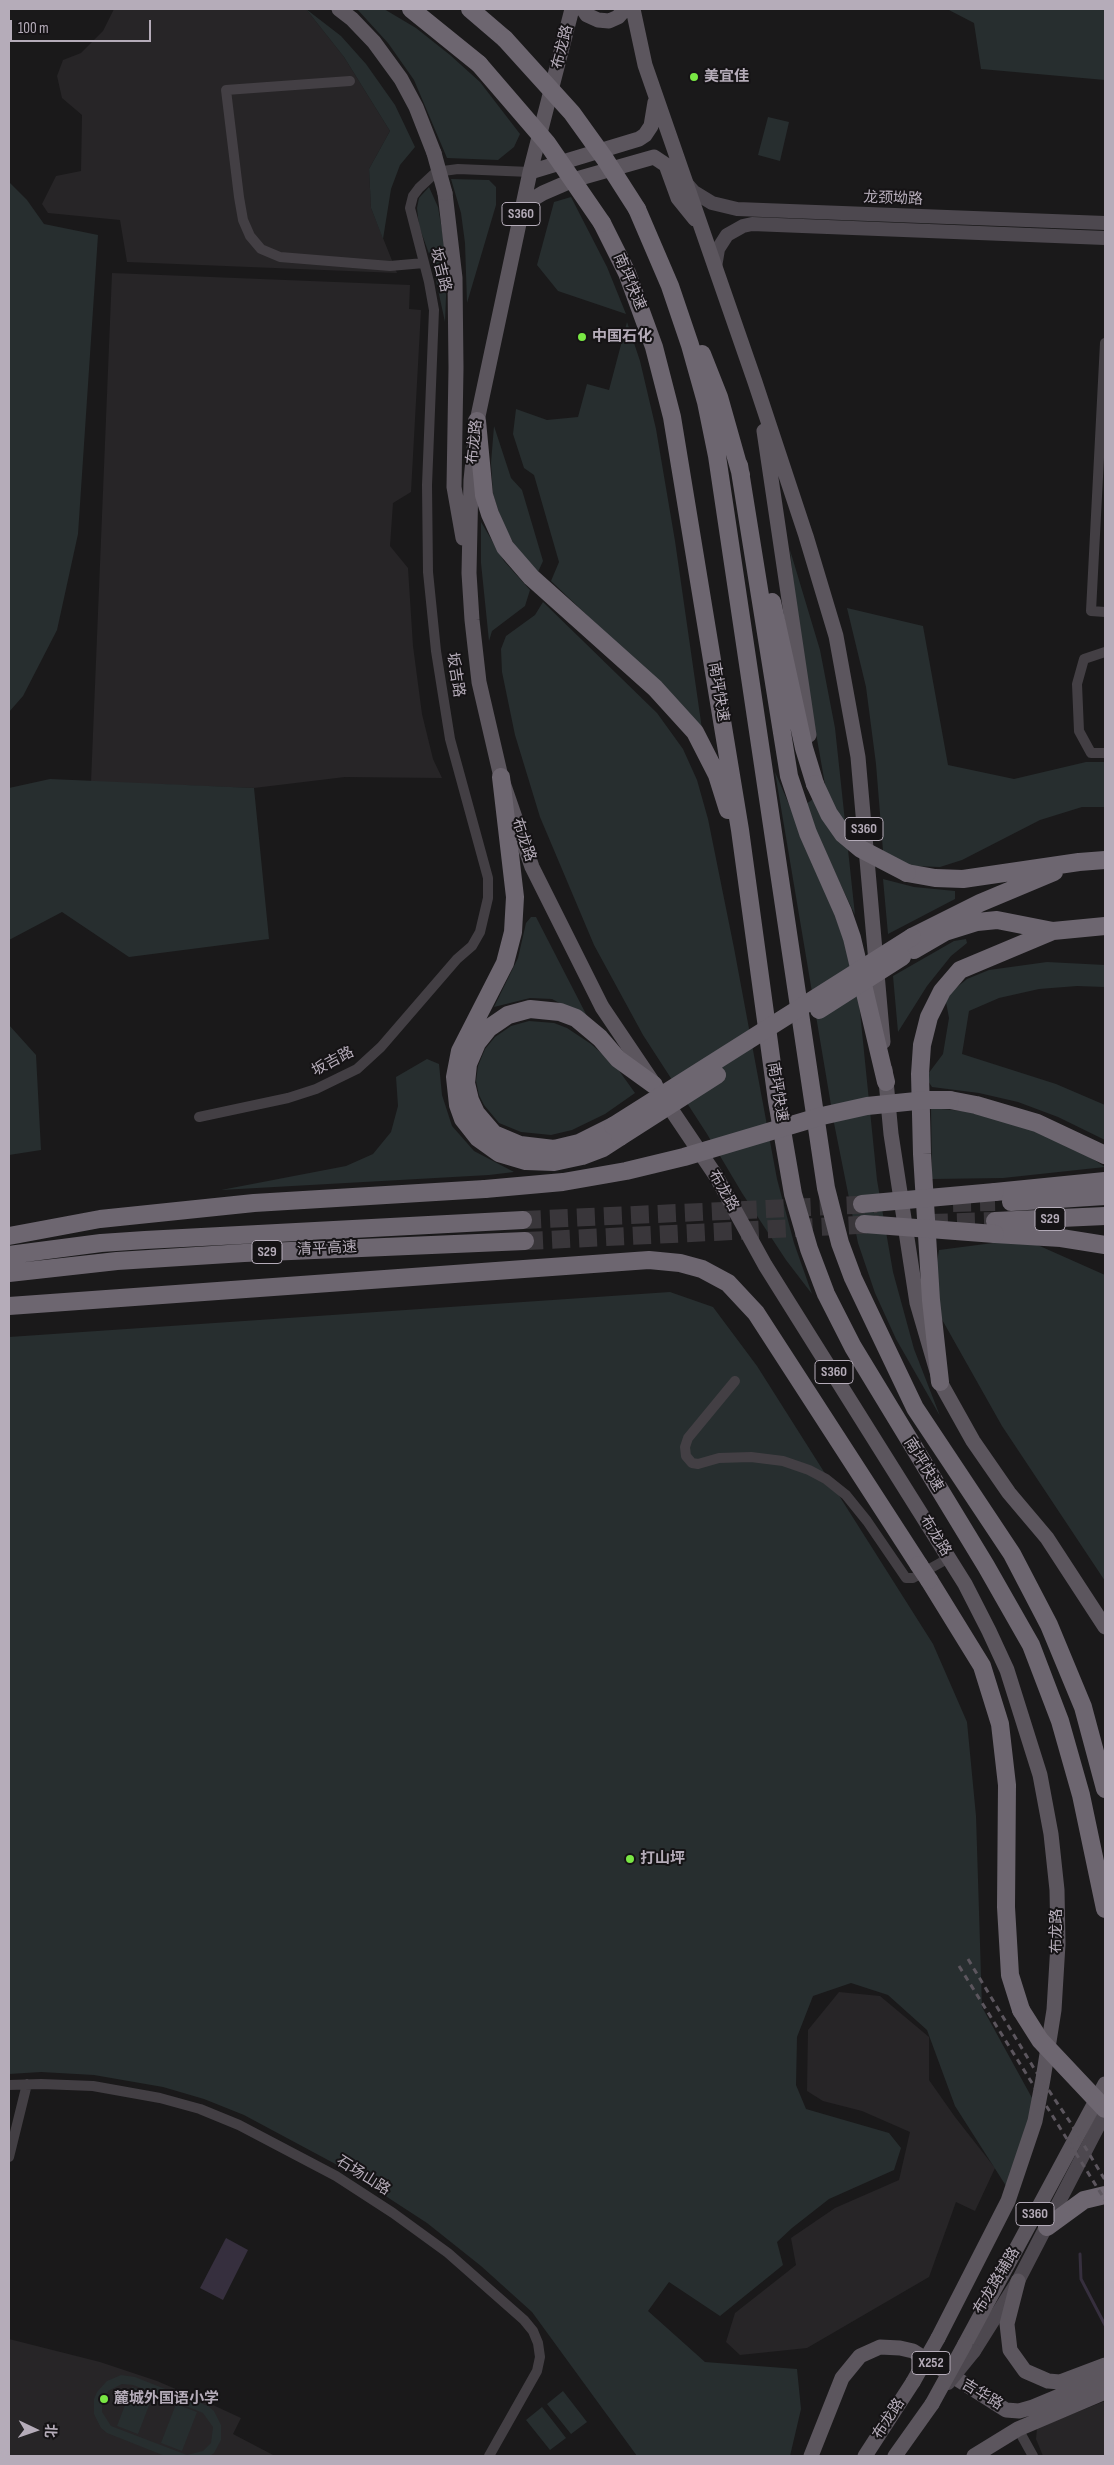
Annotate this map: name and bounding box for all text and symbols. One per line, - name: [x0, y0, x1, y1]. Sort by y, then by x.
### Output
- scale bar: [12, 10, 154, 42]
- text: 100 m: [18, 19, 49, 38]
- street label: 布龙路: [549, 23, 577, 71]
- place label: 美宜佳: [704, 68, 749, 86]
- marker: 美宜佳: [688, 71, 700, 83]
- street label: 龙颈坳路: [863, 189, 923, 209]
- road number: S360: [502, 202, 540, 225]
- street label: 坂吉路: [426, 246, 454, 294]
- street label: 南坪快速: [609, 251, 649, 313]
- place label: 中国石化: [592, 328, 652, 346]
- marker: 中国石化: [576, 331, 588, 343]
- street label: 布龙路: [464, 419, 486, 465]
- street label: 坂吉路: [443, 651, 467, 699]
- street label: 南坪快速: [704, 661, 732, 723]
- street label: 布龙路: [507, 816, 539, 864]
- road number: S360: [845, 818, 883, 841]
- street label: 坂吉路: [309, 1043, 357, 1081]
- street label: 南坪快速: [763, 1061, 791, 1123]
- street label: 布龙路: [704, 1167, 742, 1215]
- road number: S29: [1035, 1208, 1065, 1230]
- street label: 清平高速: [297, 1238, 357, 1260]
- road number: S29: [252, 1240, 282, 1264]
- road number: S360: [815, 1360, 853, 1384]
- street label: 南坪快速: [899, 1435, 947, 1495]
- street label: 布龙路: [915, 1512, 955, 1560]
- place label: 打山坪: [640, 1850, 685, 1868]
- marker: 打山坪: [624, 1853, 636, 1865]
- street label: 布龙路: [1048, 1909, 1066, 1953]
- street label: 石场山路: [333, 2152, 393, 2200]
- road number: S360: [1016, 2202, 1054, 2226]
- street label: 布龙路辅路: [970, 2244, 1024, 2318]
- road number: X252: [912, 2352, 950, 2374]
- street label: 吉华路: [958, 2376, 1006, 2414]
- place label: 麓城外国语小学: [114, 2390, 219, 2408]
- marker: 麓城外国语小学: [98, 2393, 110, 2405]
- street label: 布龙路: [869, 2395, 909, 2443]
- north arrow: [10, 2405, 60, 2455]
- text: 北: [42, 2423, 59, 2438]

